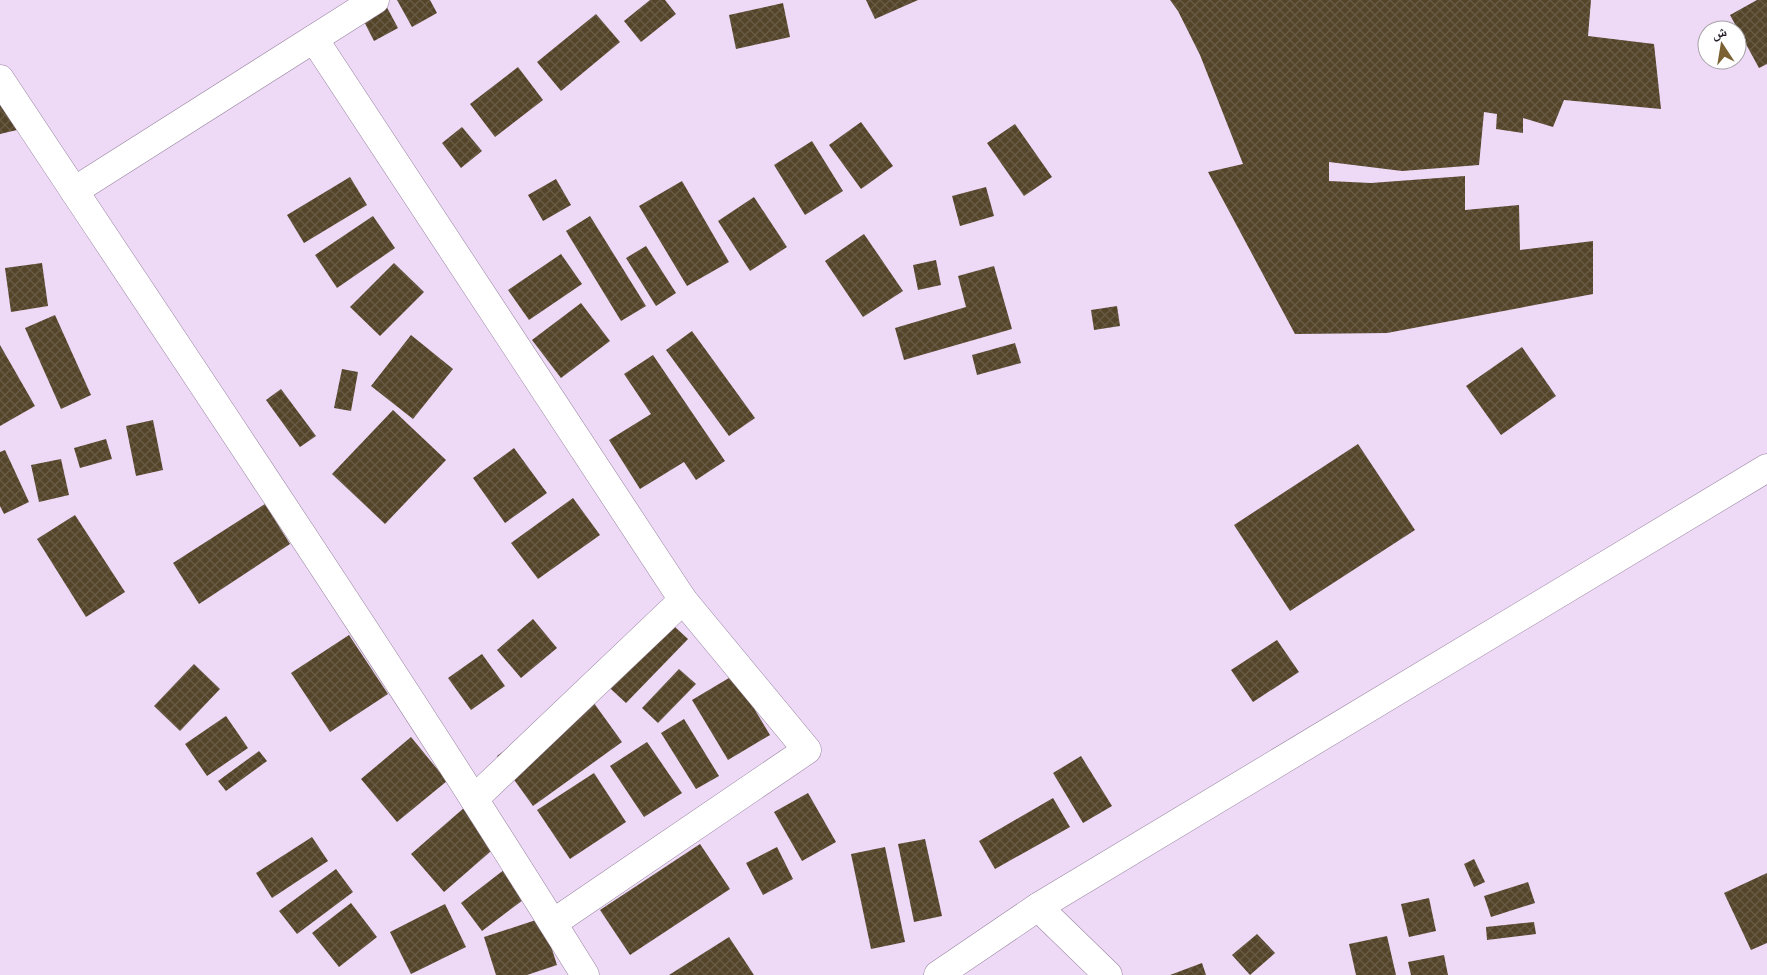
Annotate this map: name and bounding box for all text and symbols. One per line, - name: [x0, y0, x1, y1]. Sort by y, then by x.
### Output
- north arrow: [1697, 20, 1747, 70]
- text: ش: [1710, 23, 1729, 43]

